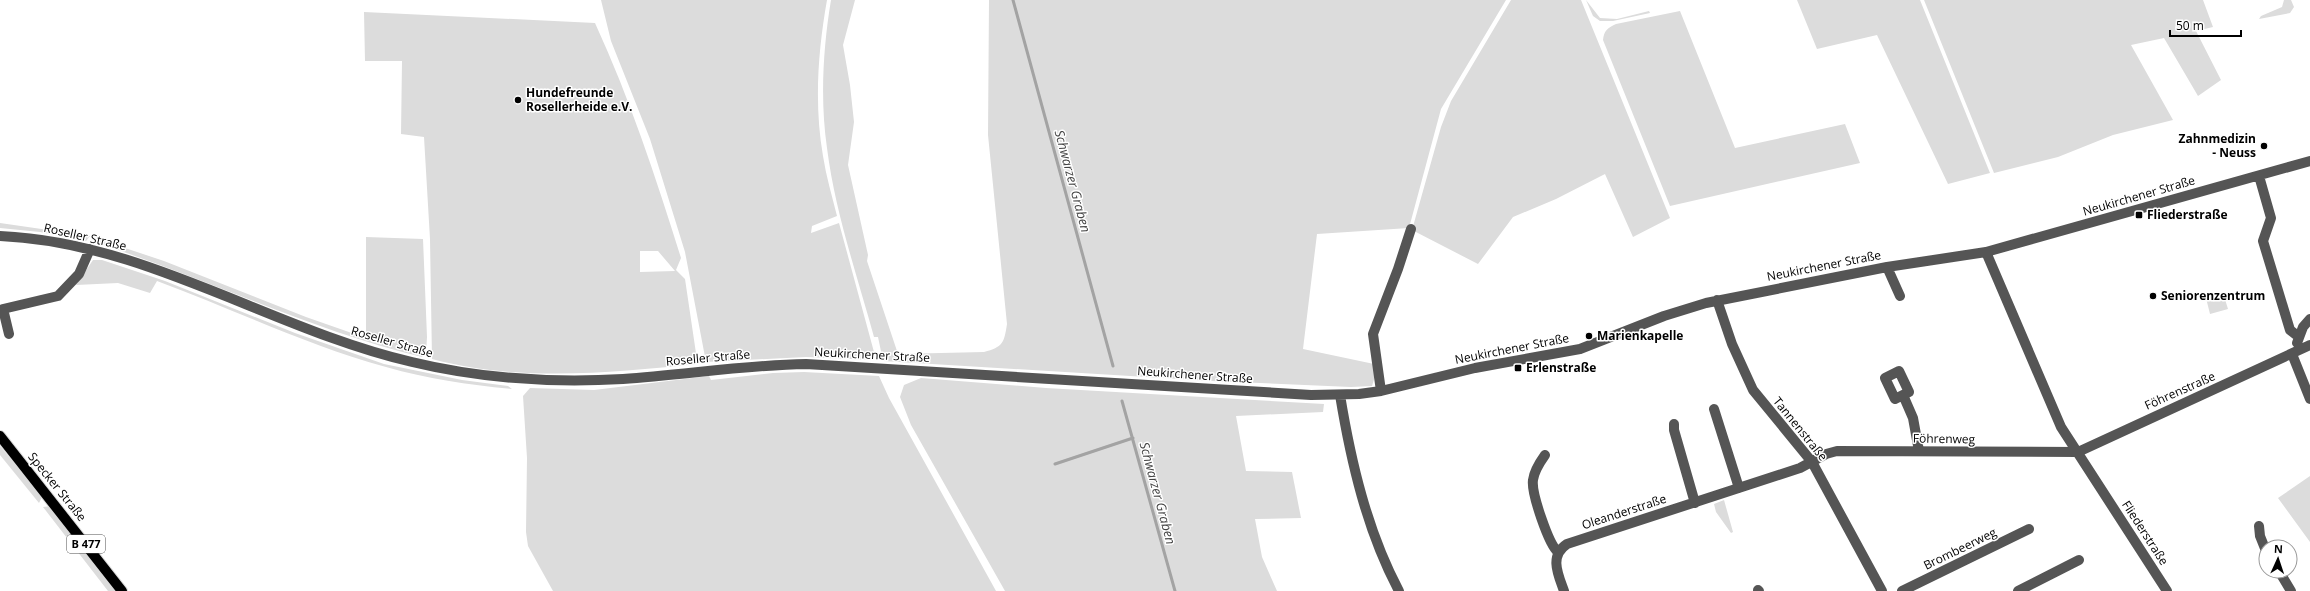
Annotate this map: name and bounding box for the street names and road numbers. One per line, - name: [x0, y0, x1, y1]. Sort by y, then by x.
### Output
- street label: Neukirchener Straße: [2081, 171, 2197, 220]
- street label: Roseller Straße: [42, 219, 128, 254]
- street label: Neukirchener Straße: [1765, 246, 1883, 285]
- street label: Roseller Straße: [349, 322, 435, 361]
- street label: Neukirchener Straße: [1453, 329, 1571, 368]
- street label: Neukirchener Straße: [814, 343, 931, 366]
- street label: Roseller Straße: [665, 345, 751, 370]
- street label: Neukirchener Straße: [1137, 362, 1254, 387]
- street label: Föhrenstraße: [2142, 367, 2218, 414]
- street label: Tannenstraße: [1769, 393, 1832, 464]
- street label: Föhrenweg: [1913, 429, 1976, 448]
- street label: Specker Straße: [24, 449, 91, 525]
- street label: Oleanderstraße: [1579, 490, 1669, 533]
- street label: Fliederstraße: [2118, 497, 2173, 568]
- street label: Brombeerweg: [1920, 523, 2000, 574]
- road number: B 477: [67, 535, 105, 553]

